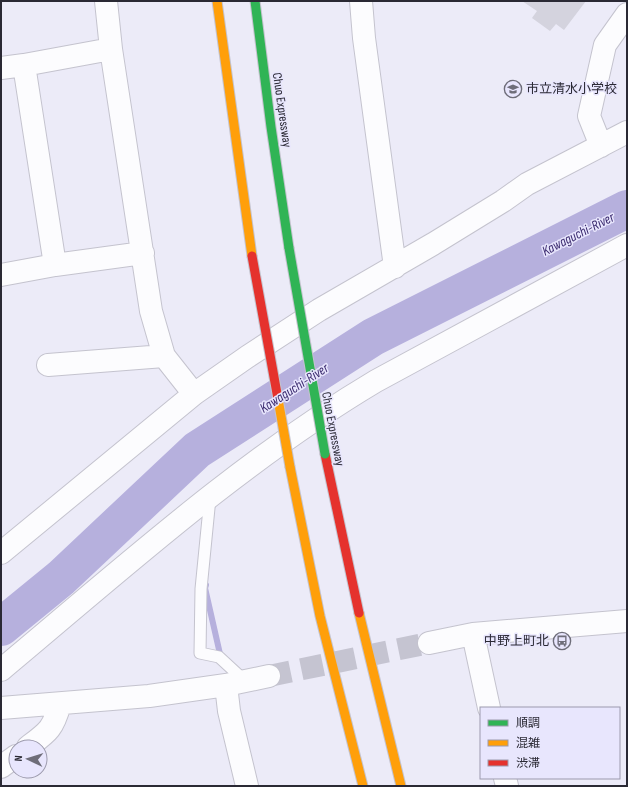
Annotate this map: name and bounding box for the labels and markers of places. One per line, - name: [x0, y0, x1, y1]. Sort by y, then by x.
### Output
- school or university icon: 市立清水小学校: [503, 79, 523, 99]
- place label: 市立清水小学校: [526, 81, 617, 97]
- bus stop icon: 中野上町北: [552, 631, 572, 651]
- place label: 中野上町北: [484, 633, 549, 649]

